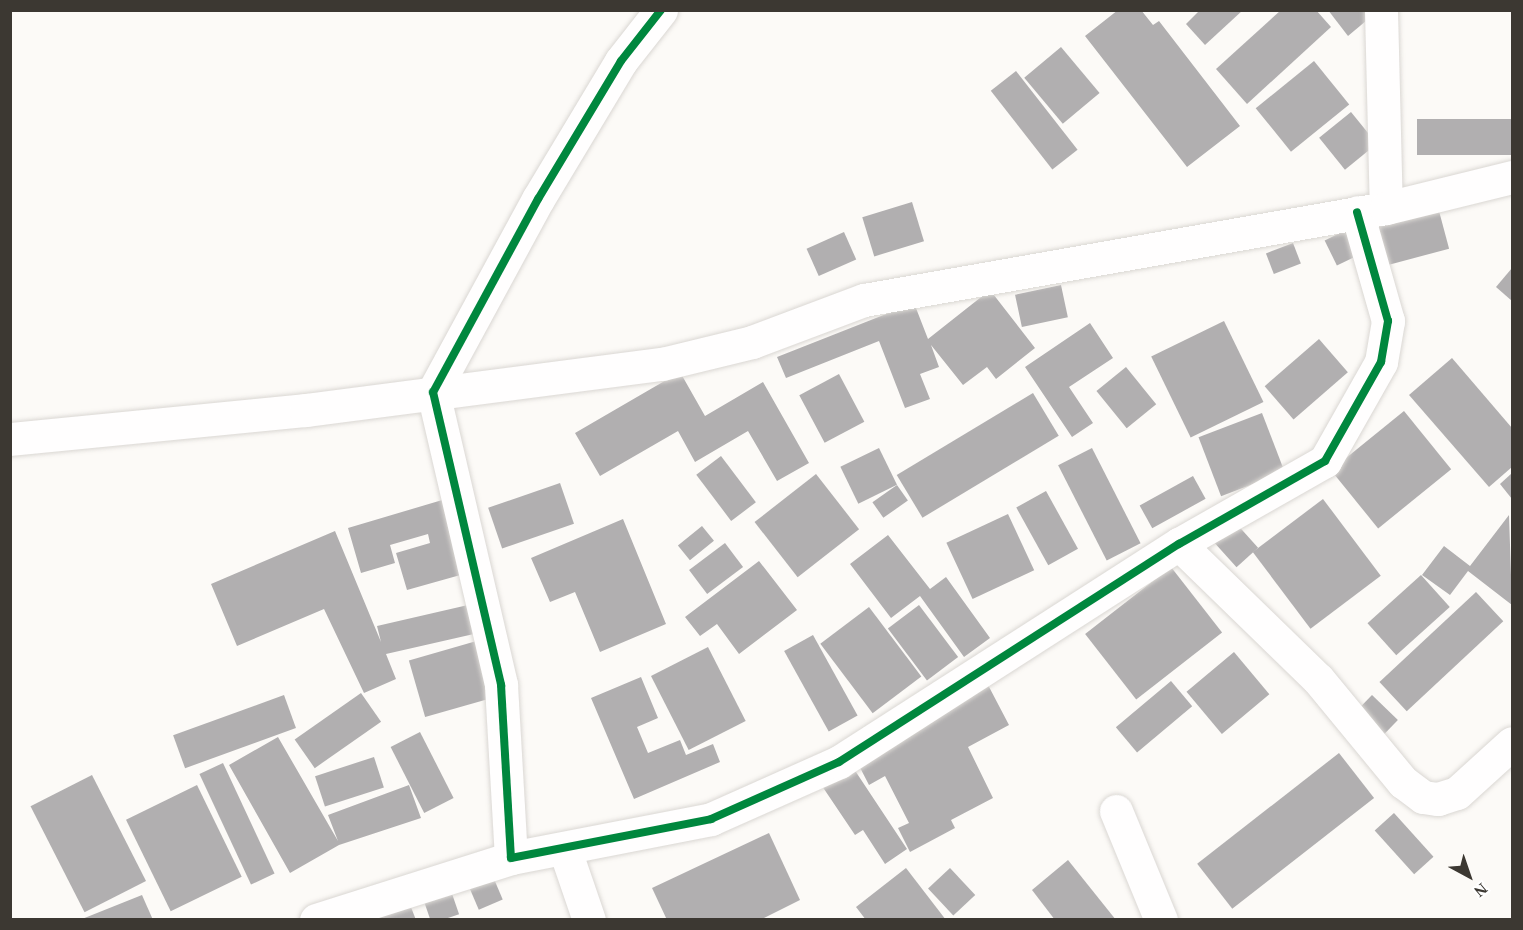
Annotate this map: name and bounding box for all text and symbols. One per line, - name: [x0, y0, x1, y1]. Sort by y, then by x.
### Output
- north arrow: [1439, 846, 1499, 906]
- text: N: [1471, 880, 1491, 900]

